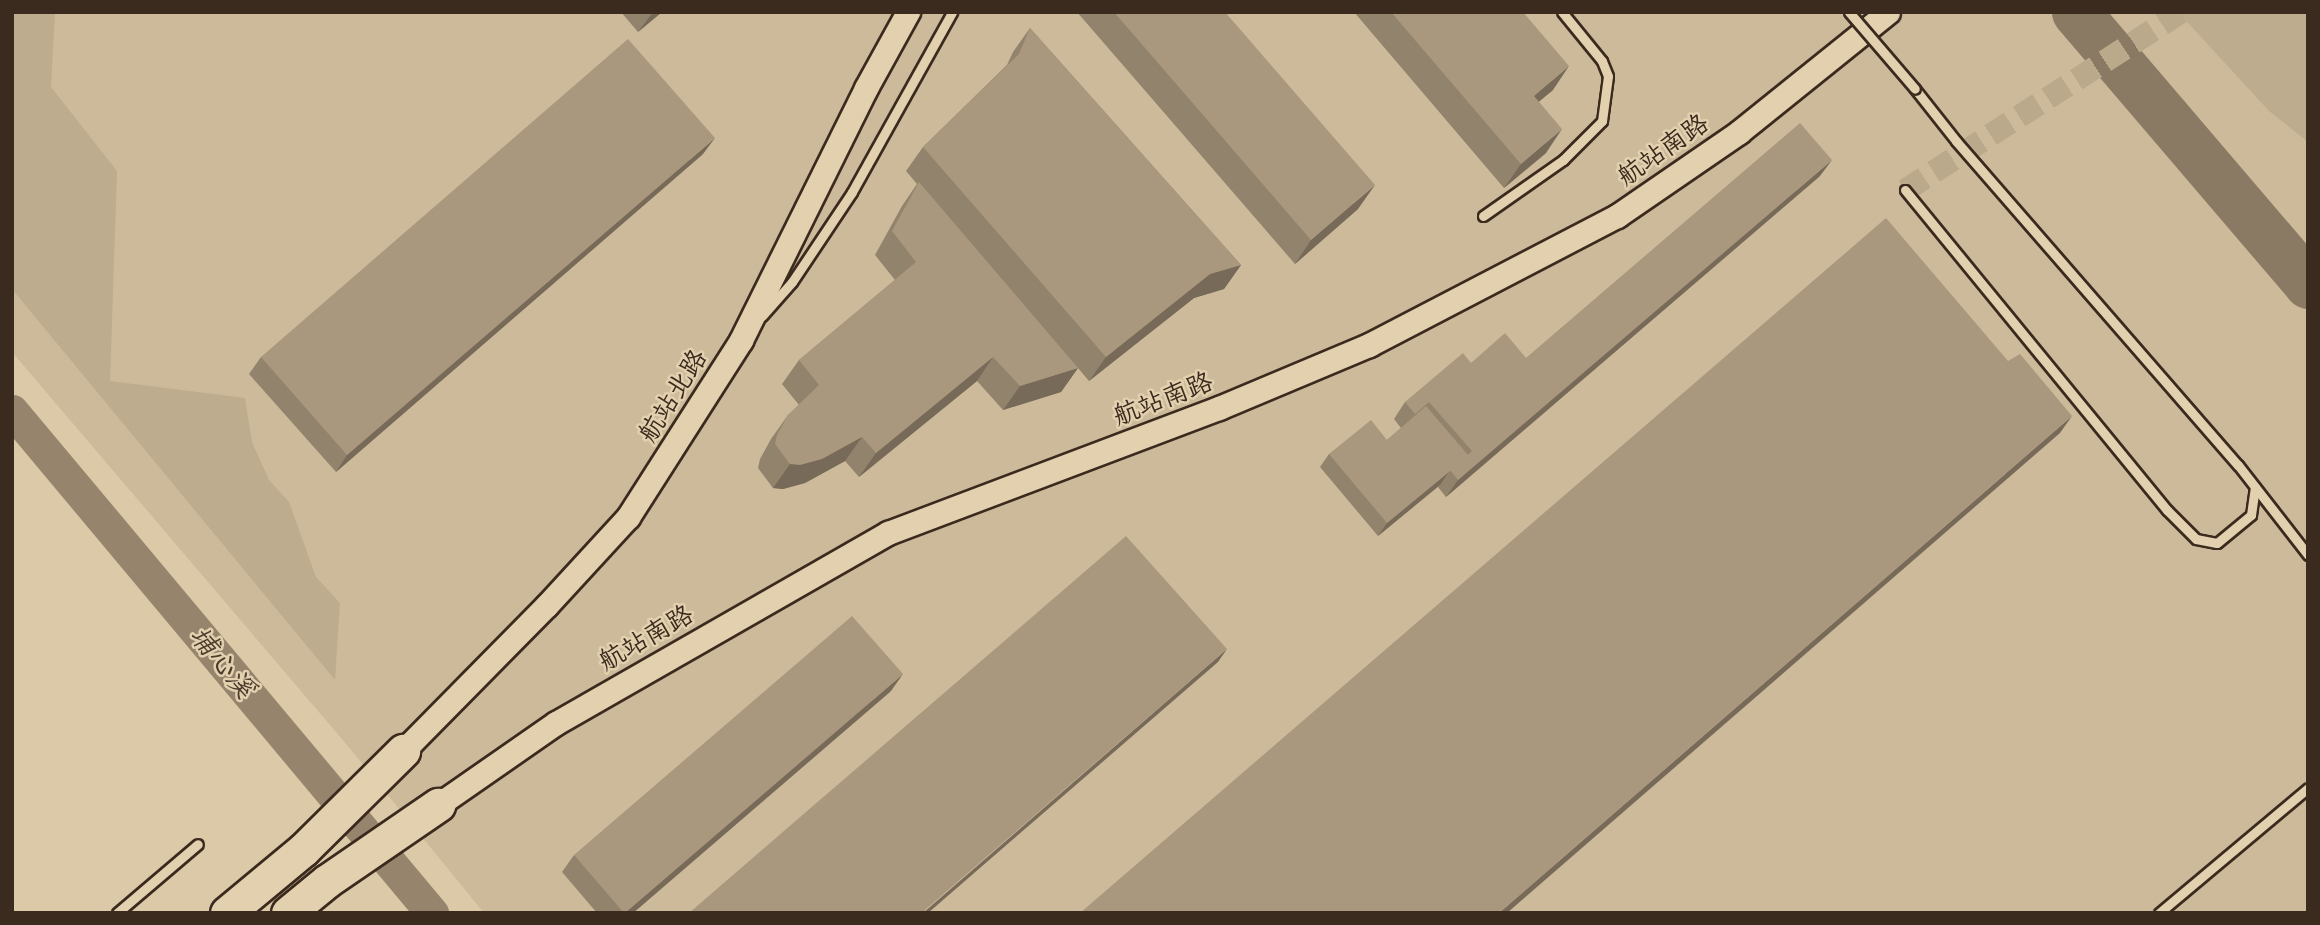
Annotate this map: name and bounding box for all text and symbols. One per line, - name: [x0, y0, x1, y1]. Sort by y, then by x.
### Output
- street label: 航站南路: [1611, 107, 1715, 193]
- street label: 航站北路: [632, 344, 714, 448]
- street label: 航站南路: [1109, 366, 1217, 432]
- street label: 航站南路: [593, 598, 699, 678]
- water label: 埔心溪: [182, 619, 262, 705]

